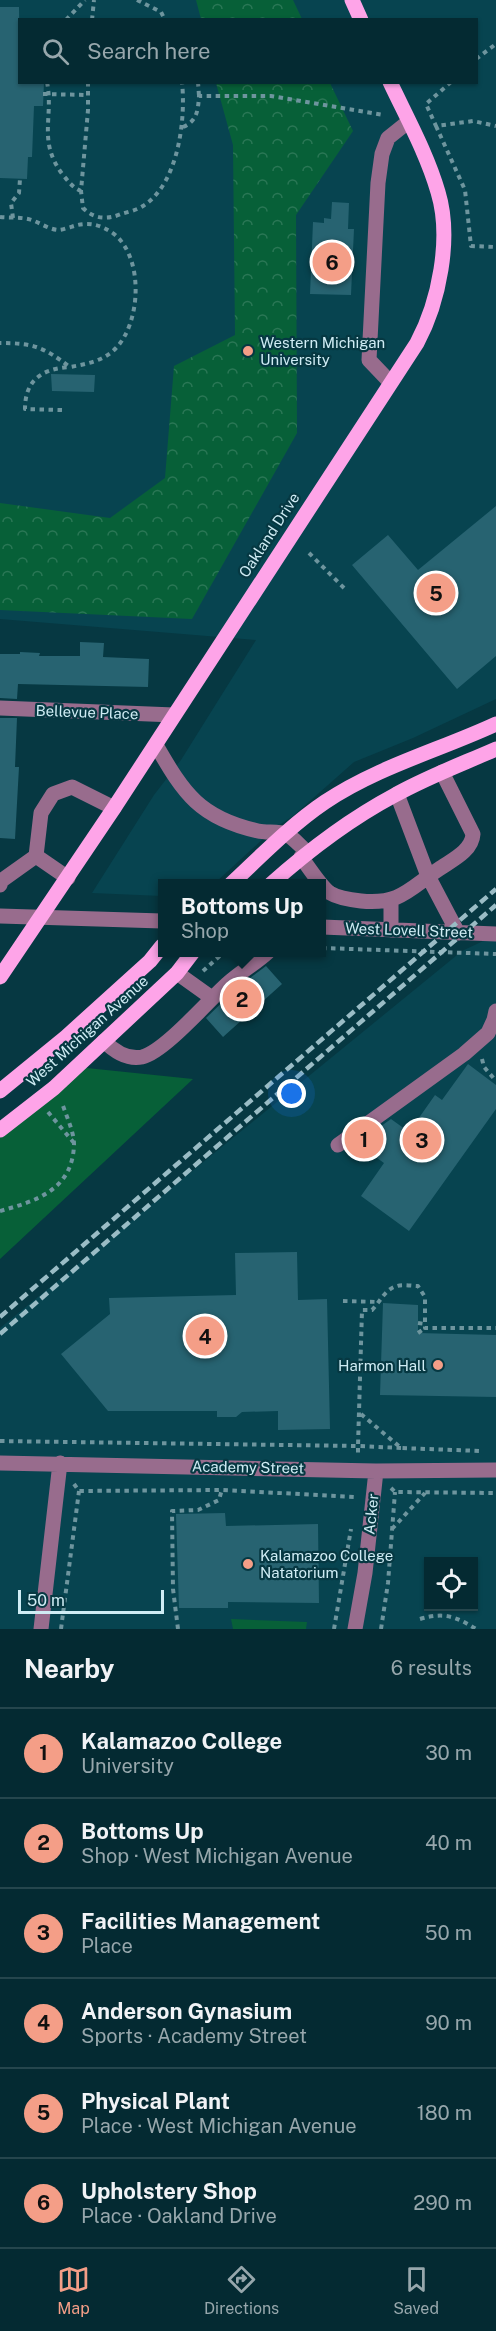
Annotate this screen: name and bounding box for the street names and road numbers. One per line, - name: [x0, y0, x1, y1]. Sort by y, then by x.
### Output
- street label: Oakland Drive: [235, 489, 303, 581]
- street label: Bellevue Place: [35, 702, 139, 722]
- street label: West Lovell Street: [345, 919, 473, 941]
- street label: West Michigan Avenue: [23, 972, 151, 1090]
- street label: Academy Street: [192, 1458, 304, 1476]
- street label: Acker: [360, 1493, 382, 1535]

